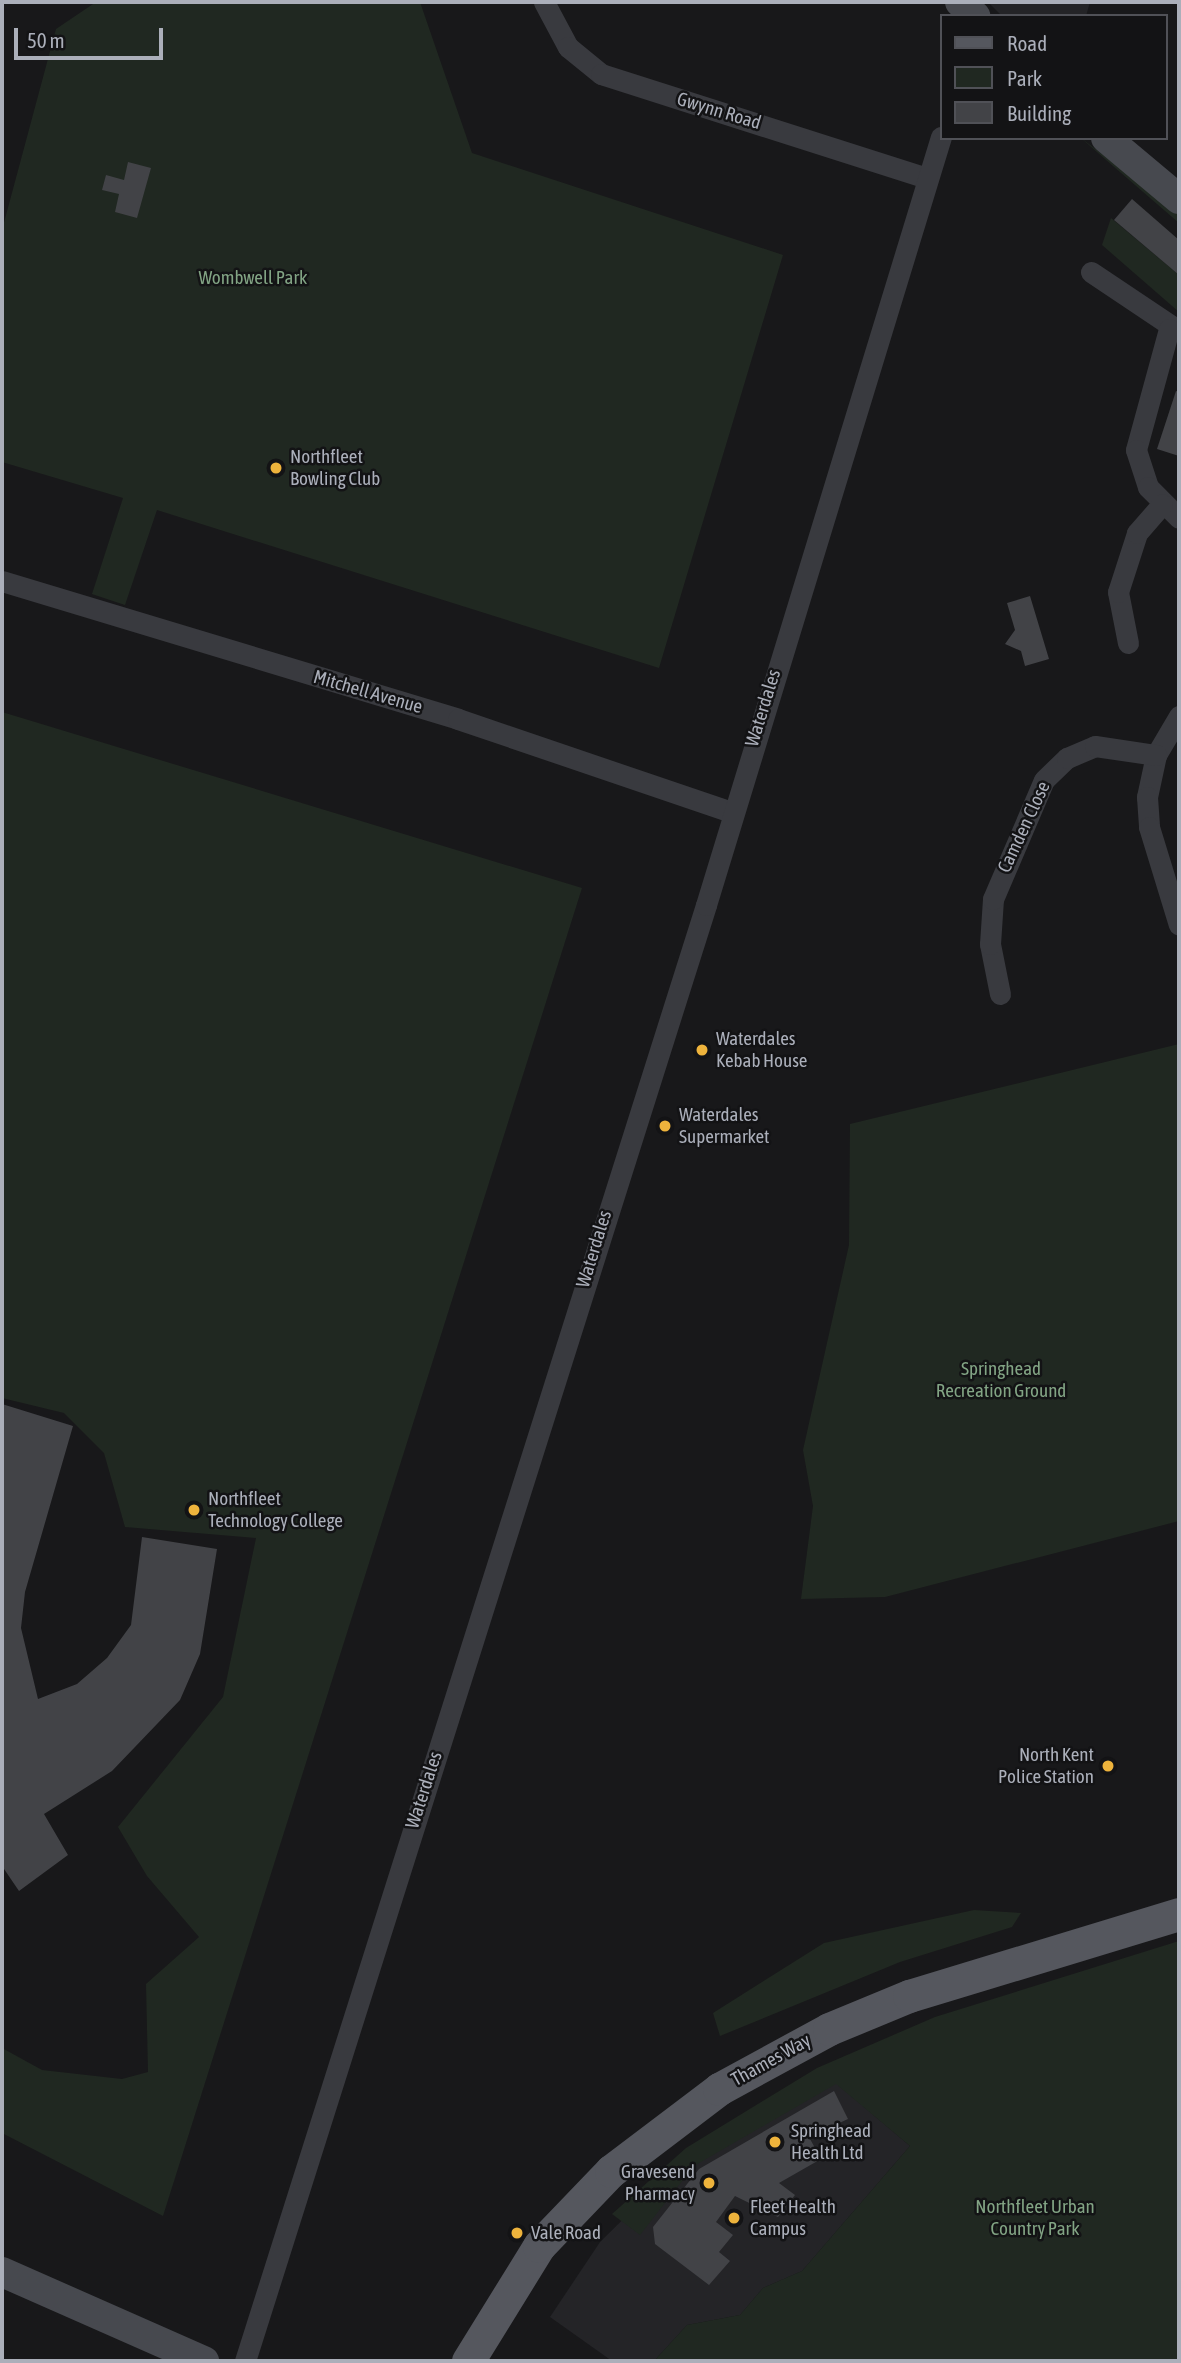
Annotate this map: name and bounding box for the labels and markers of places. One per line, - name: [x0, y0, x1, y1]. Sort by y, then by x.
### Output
- place label: Northfleet Bowling Club: [290, 446, 380, 490]
- marker: Northfleet Bowling Club: [268, 460, 284, 476]
- place label: Waterdales Kebab House: [716, 1028, 807, 1072]
- marker: Waterdales Kebab House: [694, 1042, 710, 1058]
- place label: Waterdales Supermarket: [679, 1104, 770, 1148]
- marker: Waterdales Supermarket: [657, 1118, 673, 1134]
- place label: Northfleet Technology College: [208, 1488, 343, 1532]
- marker: Northfleet Technology College: [186, 1502, 202, 1518]
- place label: North Kent Police Station: [998, 1744, 1094, 1788]
- marker: North Kent Police Station: [1100, 1758, 1116, 1774]
- place label: Springhead Health Ltd: [791, 2120, 871, 2164]
- marker: Springhead Health Ltd: [765, 2132, 785, 2152]
- place label: Gravesend Pharmacy: [621, 2161, 695, 2205]
- marker: Gravesend Pharmacy: [701, 2175, 717, 2191]
- place label: Fleet Health Campus: [750, 2196, 836, 2240]
- marker: Fleet Health Campus: [724, 2208, 744, 2228]
- place label: Vale Road: [531, 2222, 601, 2244]
- marker: Vale Road: [509, 2225, 525, 2241]

